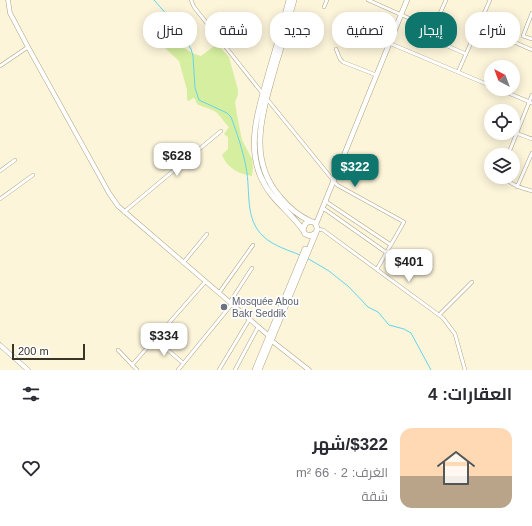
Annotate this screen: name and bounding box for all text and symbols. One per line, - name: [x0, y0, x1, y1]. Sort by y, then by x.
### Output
- chip: منزل: [143, 12, 197, 48]
- chip: شقة: [205, 12, 262, 48]
- chip: جديد: [270, 12, 324, 48]
- chip: تصفية: [332, 12, 397, 48]
- chip: إيجار: [405, 12, 457, 48]
- chip: شراء: [465, 12, 520, 48]
- north arrow: [484, 60, 520, 96]
- map controls: [484, 60, 520, 184]
- button: locate: [484, 104, 520, 140]
- pin: $628: [153, 143, 201, 177]
- text: $628: [163, 148, 191, 163]
- button: layers: [484, 148, 520, 184]
- pin: $322: [331, 154, 379, 188]
- text: $322: [341, 159, 369, 174]
- pin: $401: [385, 249, 433, 283]
- text: $401: [395, 254, 423, 269]
- place label: Mosquée Abou Bakr Seddik: [232, 296, 299, 319]
- marker: Mosquée Abou Bakr Seddik: [219, 302, 229, 312]
- pin: $334: [140, 323, 188, 357]
- text: $334: [150, 328, 178, 343]
- scale bar: [12, 342, 85, 361]
- text: 200 m: [18, 345, 49, 357]
- icon: filters: [20, 383, 42, 405]
- text: العقارات: 4: [428, 385, 512, 404]
- text: $322/شهر: [312, 435, 388, 454]
- icon: home: [432, 444, 480, 492]
- icon: heart: [20, 457, 42, 479]
- text: الغرف: 2 · 66 m²: [296, 465, 388, 480]
- text: شقة: [361, 489, 388, 504]

